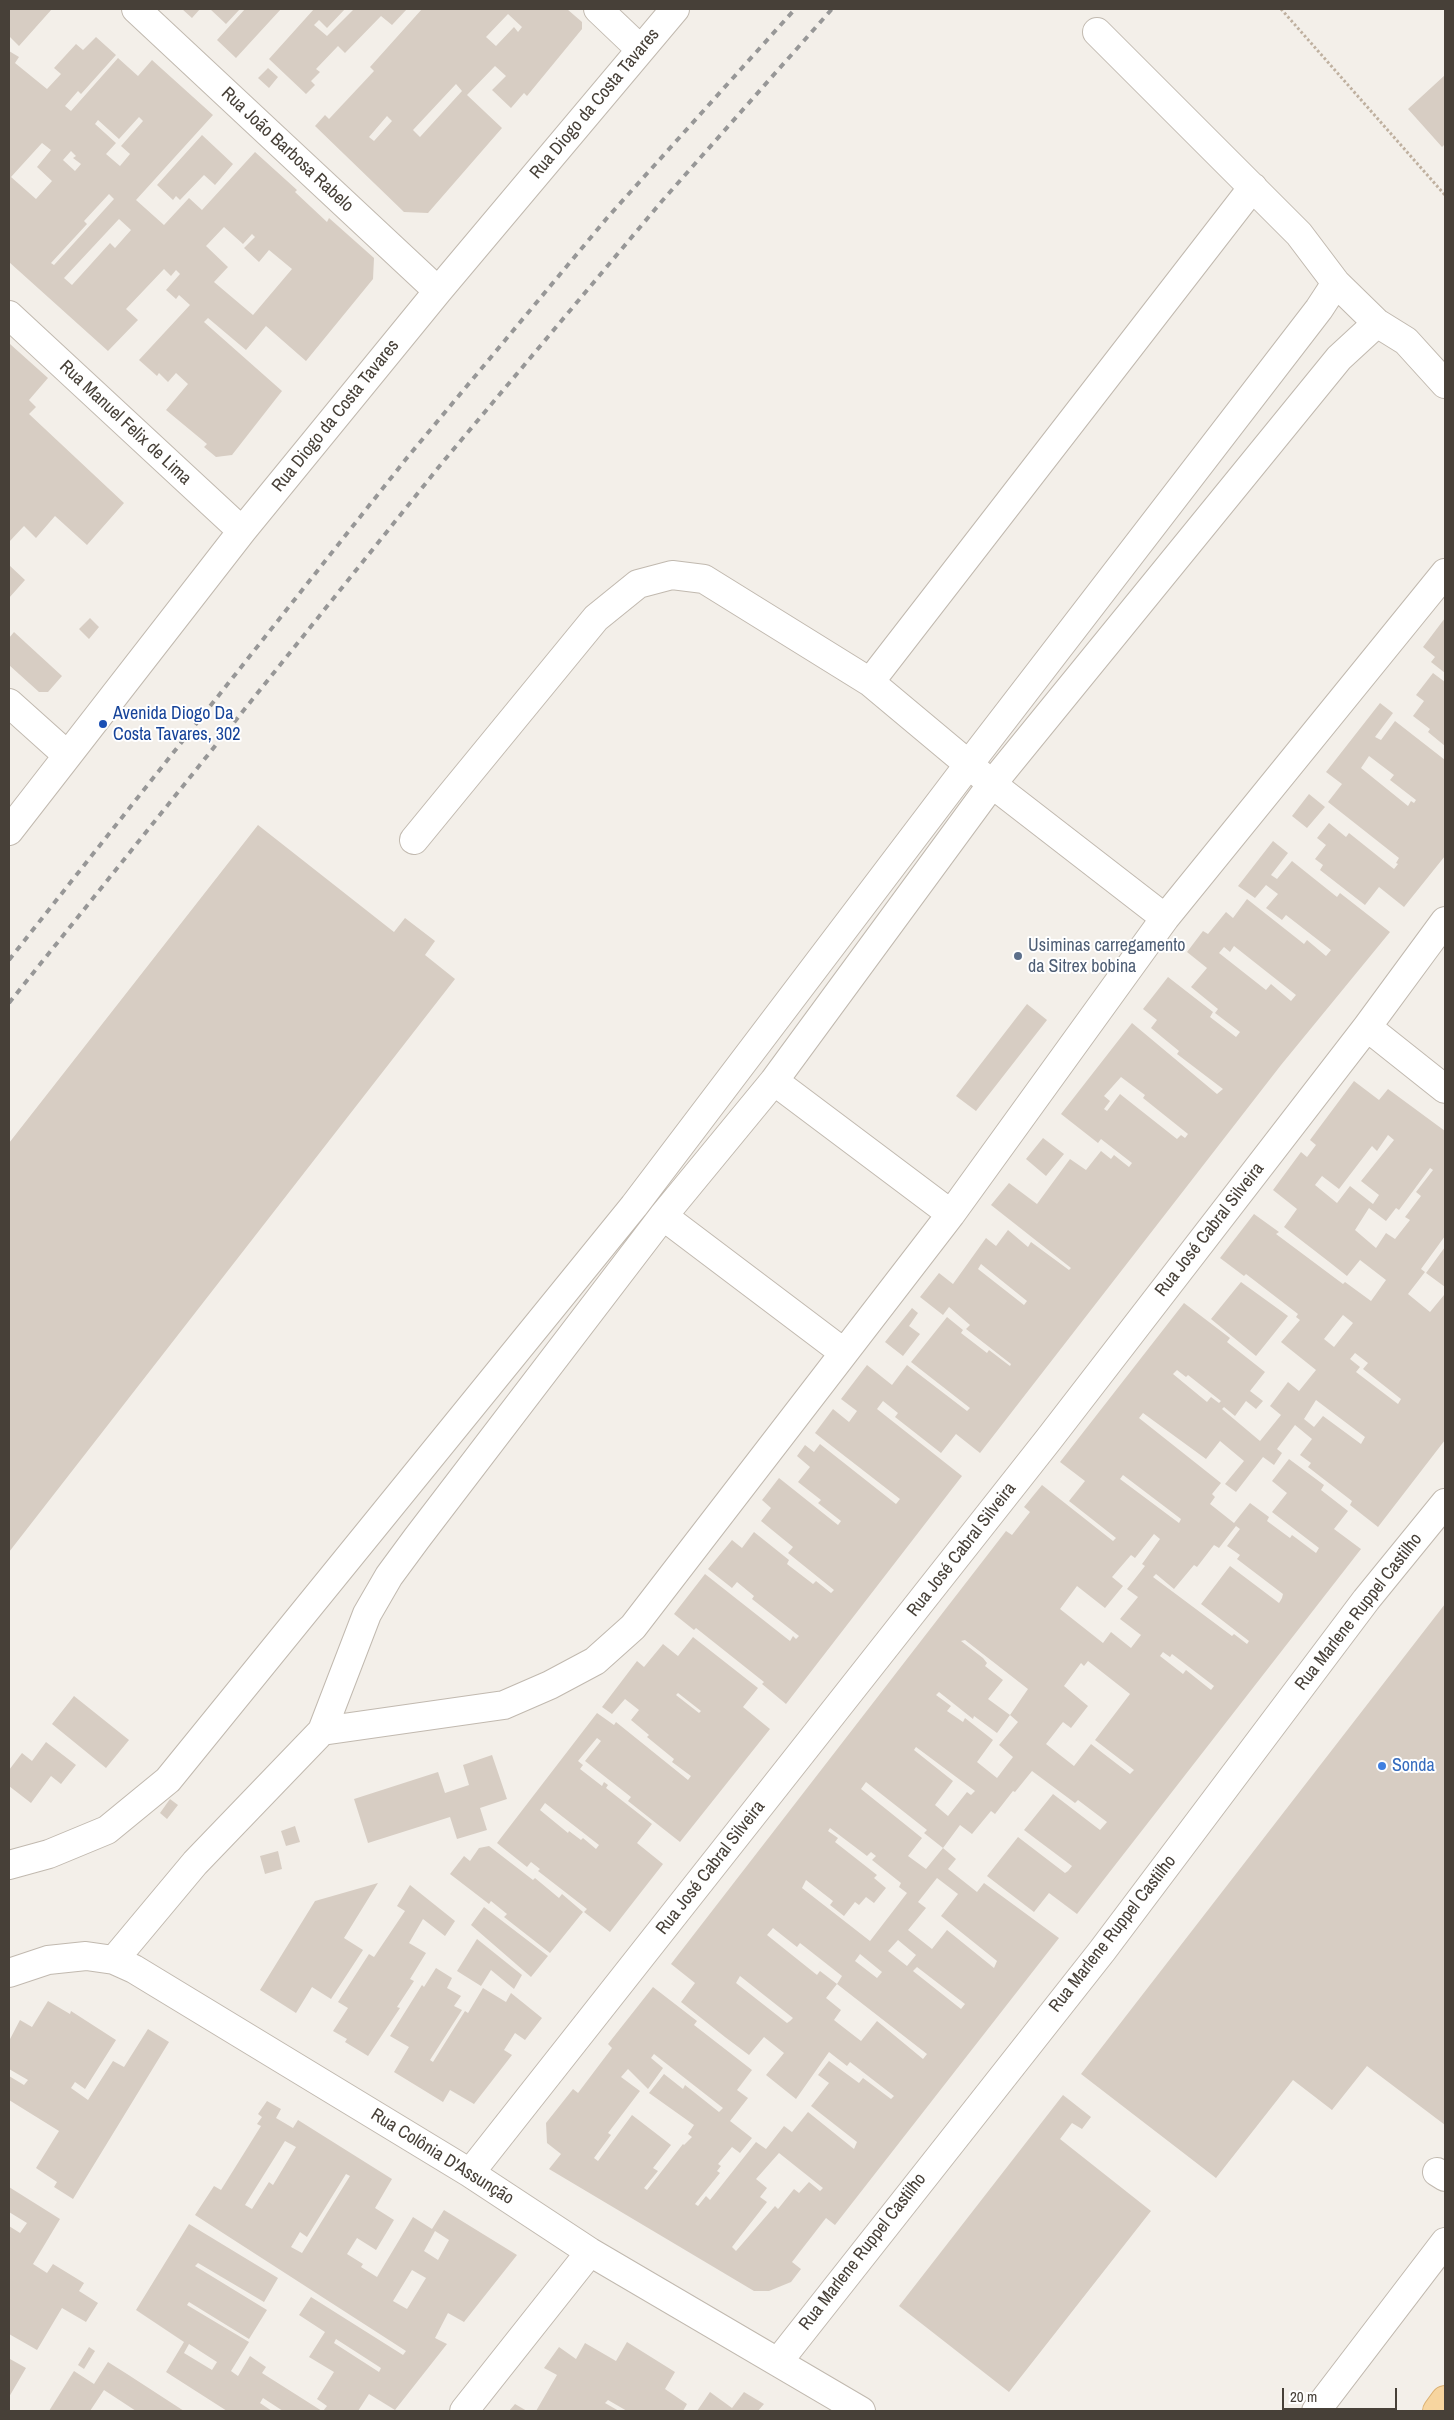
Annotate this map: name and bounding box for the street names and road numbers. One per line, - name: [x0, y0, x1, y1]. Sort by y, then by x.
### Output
- street label: Rua Diogo da Costa Tavares: [526, 24, 664, 184]
- street label: Rua João Barbosa Rabelo: [216, 83, 358, 217]
- street label: Rua Diogo da Costa Tavares: [268, 335, 404, 497]
- street label: Rua Manuel Felix de Lima: [55, 356, 195, 490]
- street label: Rua José Cabral Silveira: [1151, 1159, 1269, 1301]
- street label: Rua José Cabral Silveira: [903, 1479, 1021, 1621]
- street label: Rua Marlene Ruppel Castilho: [1291, 1529, 1427, 1695]
- street label: Rua José Cabral Silveira: [652, 1797, 770, 1939]
- street label: Rua Marlene Ruppel Castilho: [1045, 1851, 1181, 2017]
- street label: Rua Colônia D'Assunção: [367, 2104, 517, 2210]
- street label: Rua Marlene Ruppel Castilho: [795, 2169, 931, 2335]

